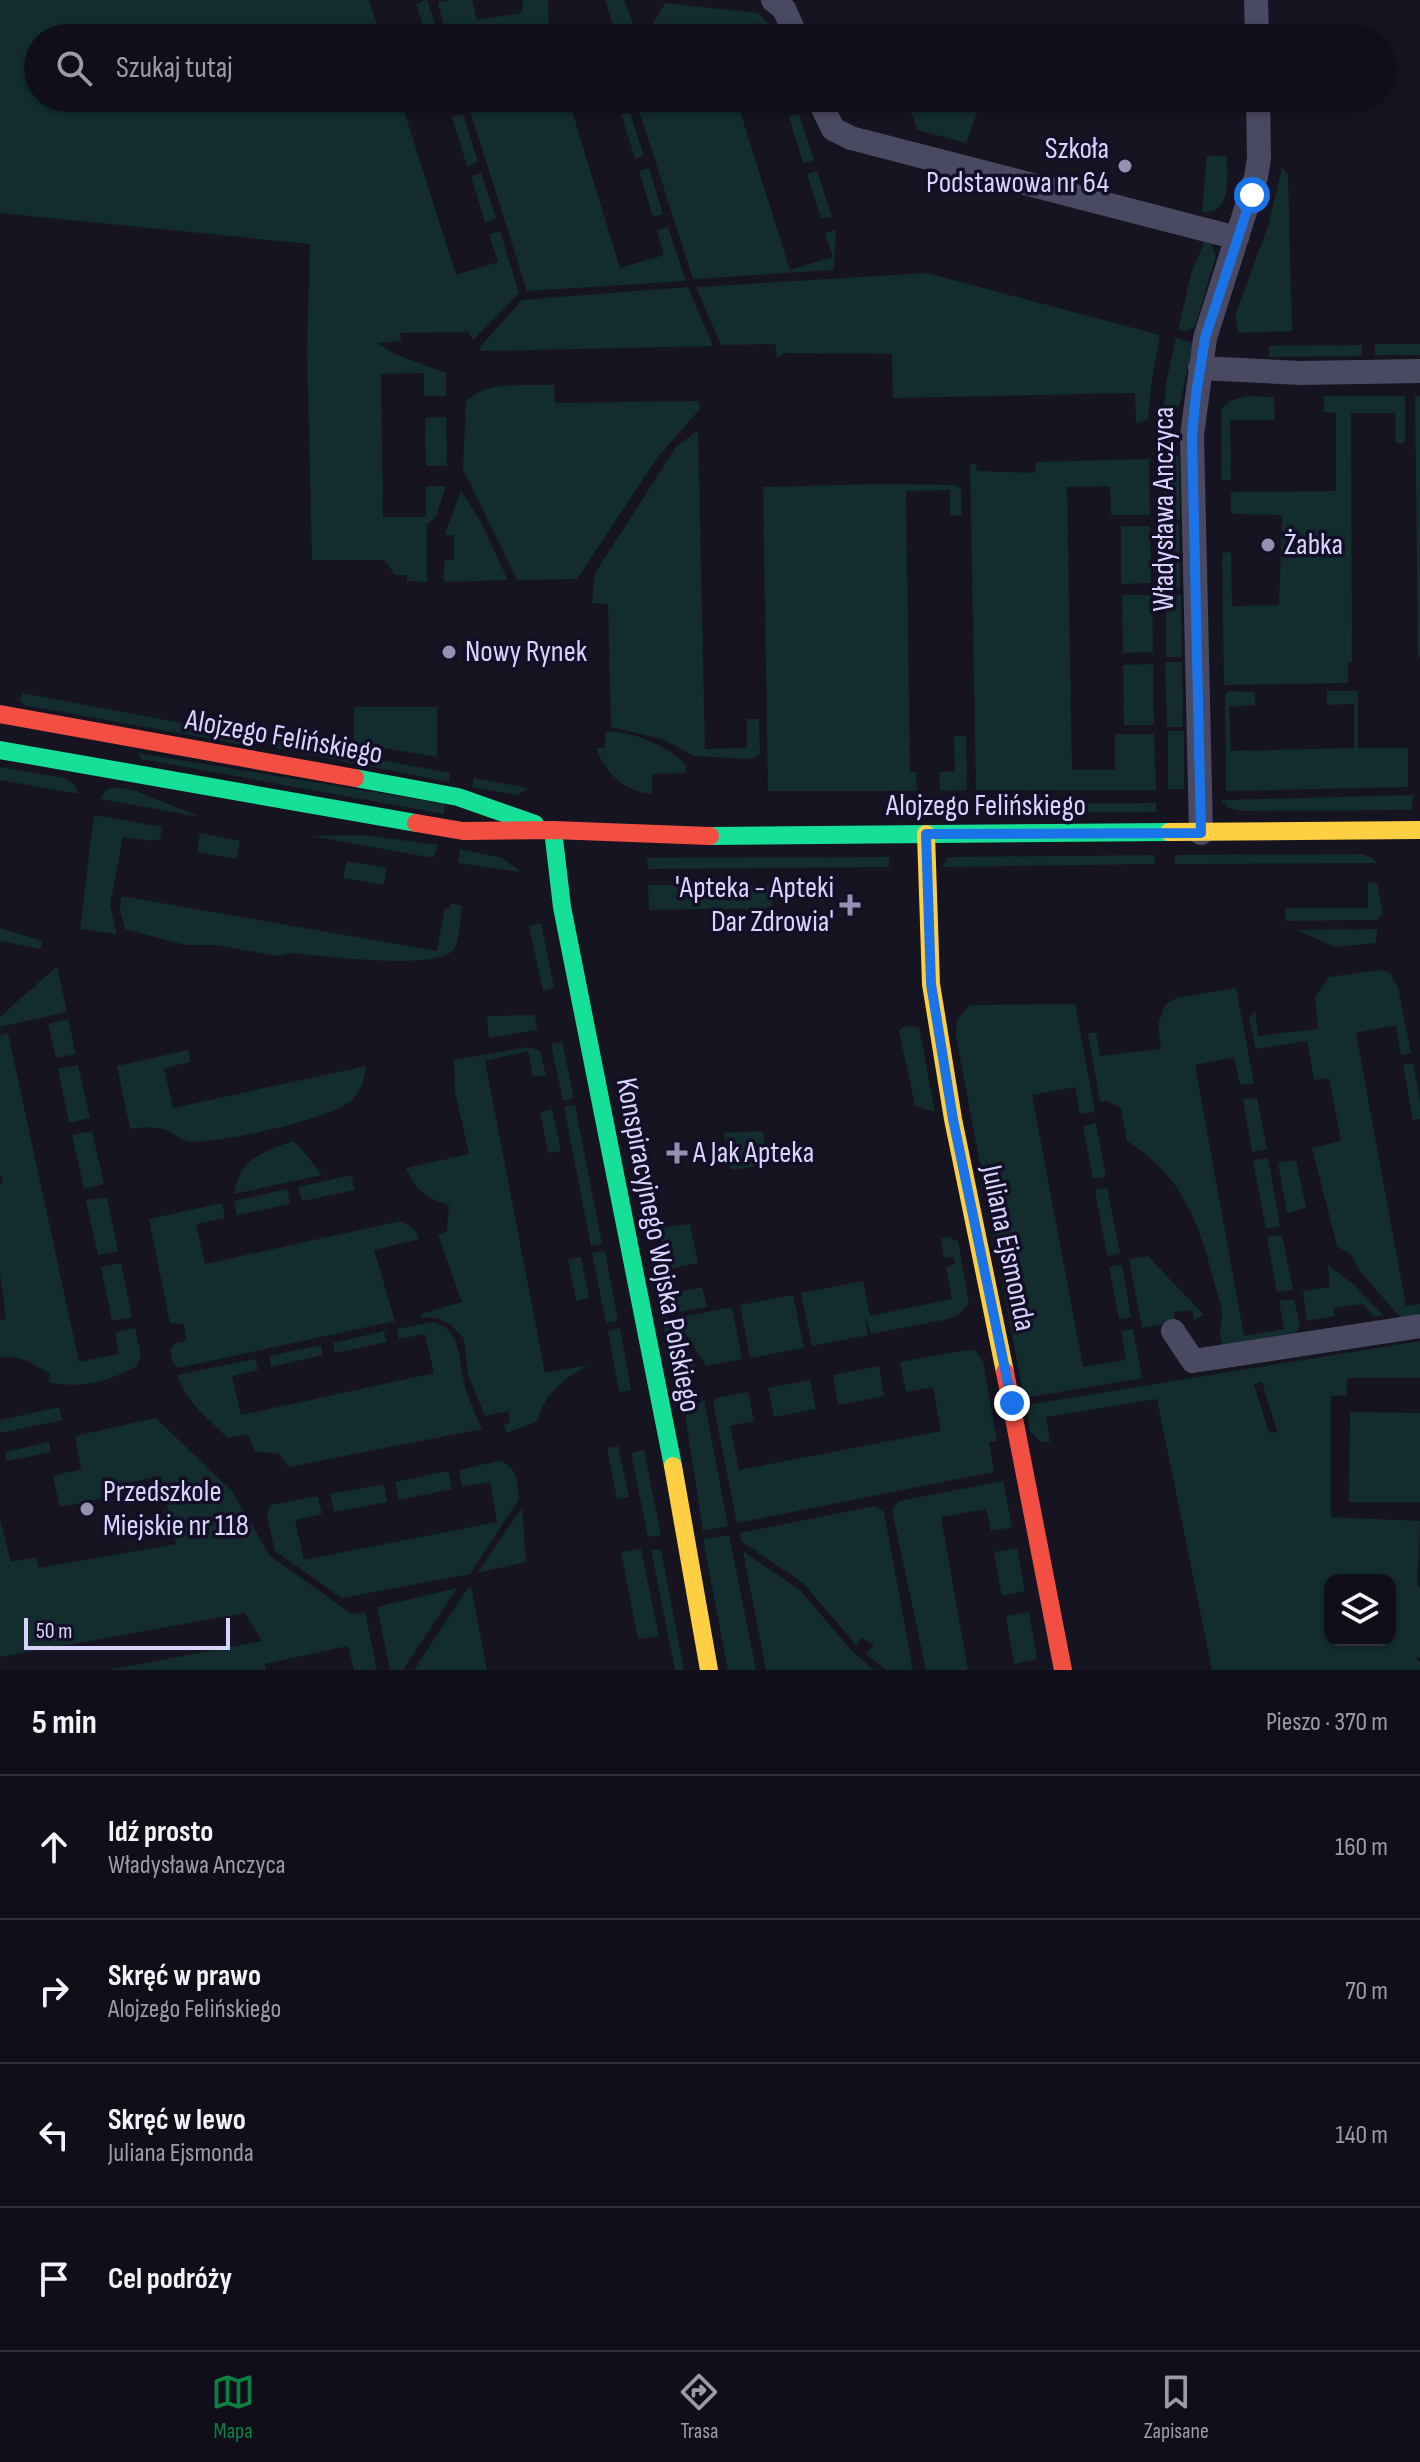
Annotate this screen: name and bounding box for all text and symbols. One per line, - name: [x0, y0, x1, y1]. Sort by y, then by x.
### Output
- search box: [24, 24, 1396, 112]
- icon: search: [52, 46, 96, 90]
- text: Szukaj tutaj: [116, 50, 233, 86]
- place label: Szkoła Podstawowa nr 64: [926, 131, 1109, 201]
- marker: Szkoła Podstawowa nr 64: [1116, 157, 1134, 175]
- route start: [1234, 177, 1270, 213]
- street label: Władysława Anczyca: [1146, 407, 1182, 611]
- place label: Żabka: [1284, 527, 1343, 563]
- marker: Żabka: [1259, 536, 1277, 554]
- place label: Nowy Rynek: [465, 634, 588, 670]
- marker: Nowy Rynek: [440, 643, 458, 661]
- street label: Alojzego Felińskiego: [181, 702, 386, 772]
- street label: Alojzego Felińskiego: [885, 788, 1086, 824]
- place label: 'Apteka - Apteki Dar Zdrowia': [675, 870, 834, 940]
- marker: 'Apteka - Apteki Dar Zdrowia': [841, 896, 859, 914]
- street label: Konspiracyjnego Wojska Polskiego: [608, 1075, 708, 1415]
- place label: A Jak Apteka: [692, 1135, 814, 1171]
- marker: A Jak Apteka: [668, 1144, 686, 1162]
- street label: Juliana Ejsmonda: [973, 1161, 1043, 1334]
- route end: [994, 1385, 1030, 1421]
- place label: Przedszkole Miejskie nr 118: [103, 1474, 249, 1544]
- marker: Przedszkole Miejskie nr 118: [78, 1500, 96, 1518]
- map controls: [1324, 1574, 1396, 1646]
- button: layers: [1324, 1574, 1396, 1646]
- scale bar: [24, 1614, 230, 1650]
- text: 50 m: [36, 1618, 72, 1645]
- text: 5 min: [32, 1702, 97, 1743]
- text: Pieszo · 370 m: [1266, 1707, 1388, 1738]
- text: Idź prosto: [108, 1814, 213, 1850]
- icon: ahead: [32, 1825, 76, 1869]
- text: 160 m: [1335, 1832, 1388, 1863]
- text: Władysława Anczyca: [108, 1850, 285, 1881]
- text: Skręć w prawo: [108, 1958, 261, 1994]
- icon: right: [32, 1969, 76, 2013]
- text: 70 m: [1345, 1976, 1388, 2007]
- text: Alojzego Felińskiego: [108, 1994, 281, 2025]
- text: Skręć w lewo: [108, 2102, 246, 2138]
- icon: left: [32, 2113, 76, 2157]
- text: 140 m: [1336, 2120, 1388, 2151]
- text: Juliana Ejsmonda: [108, 2138, 254, 2169]
- icon: arrive: [32, 2257, 76, 2301]
- text: Cel podróży: [108, 2261, 232, 2297]
- tab: Mapa: [211, 2370, 255, 2445]
- tab: Trasa: [677, 2370, 721, 2445]
- tab: Zapisane: [1144, 2370, 1209, 2445]

